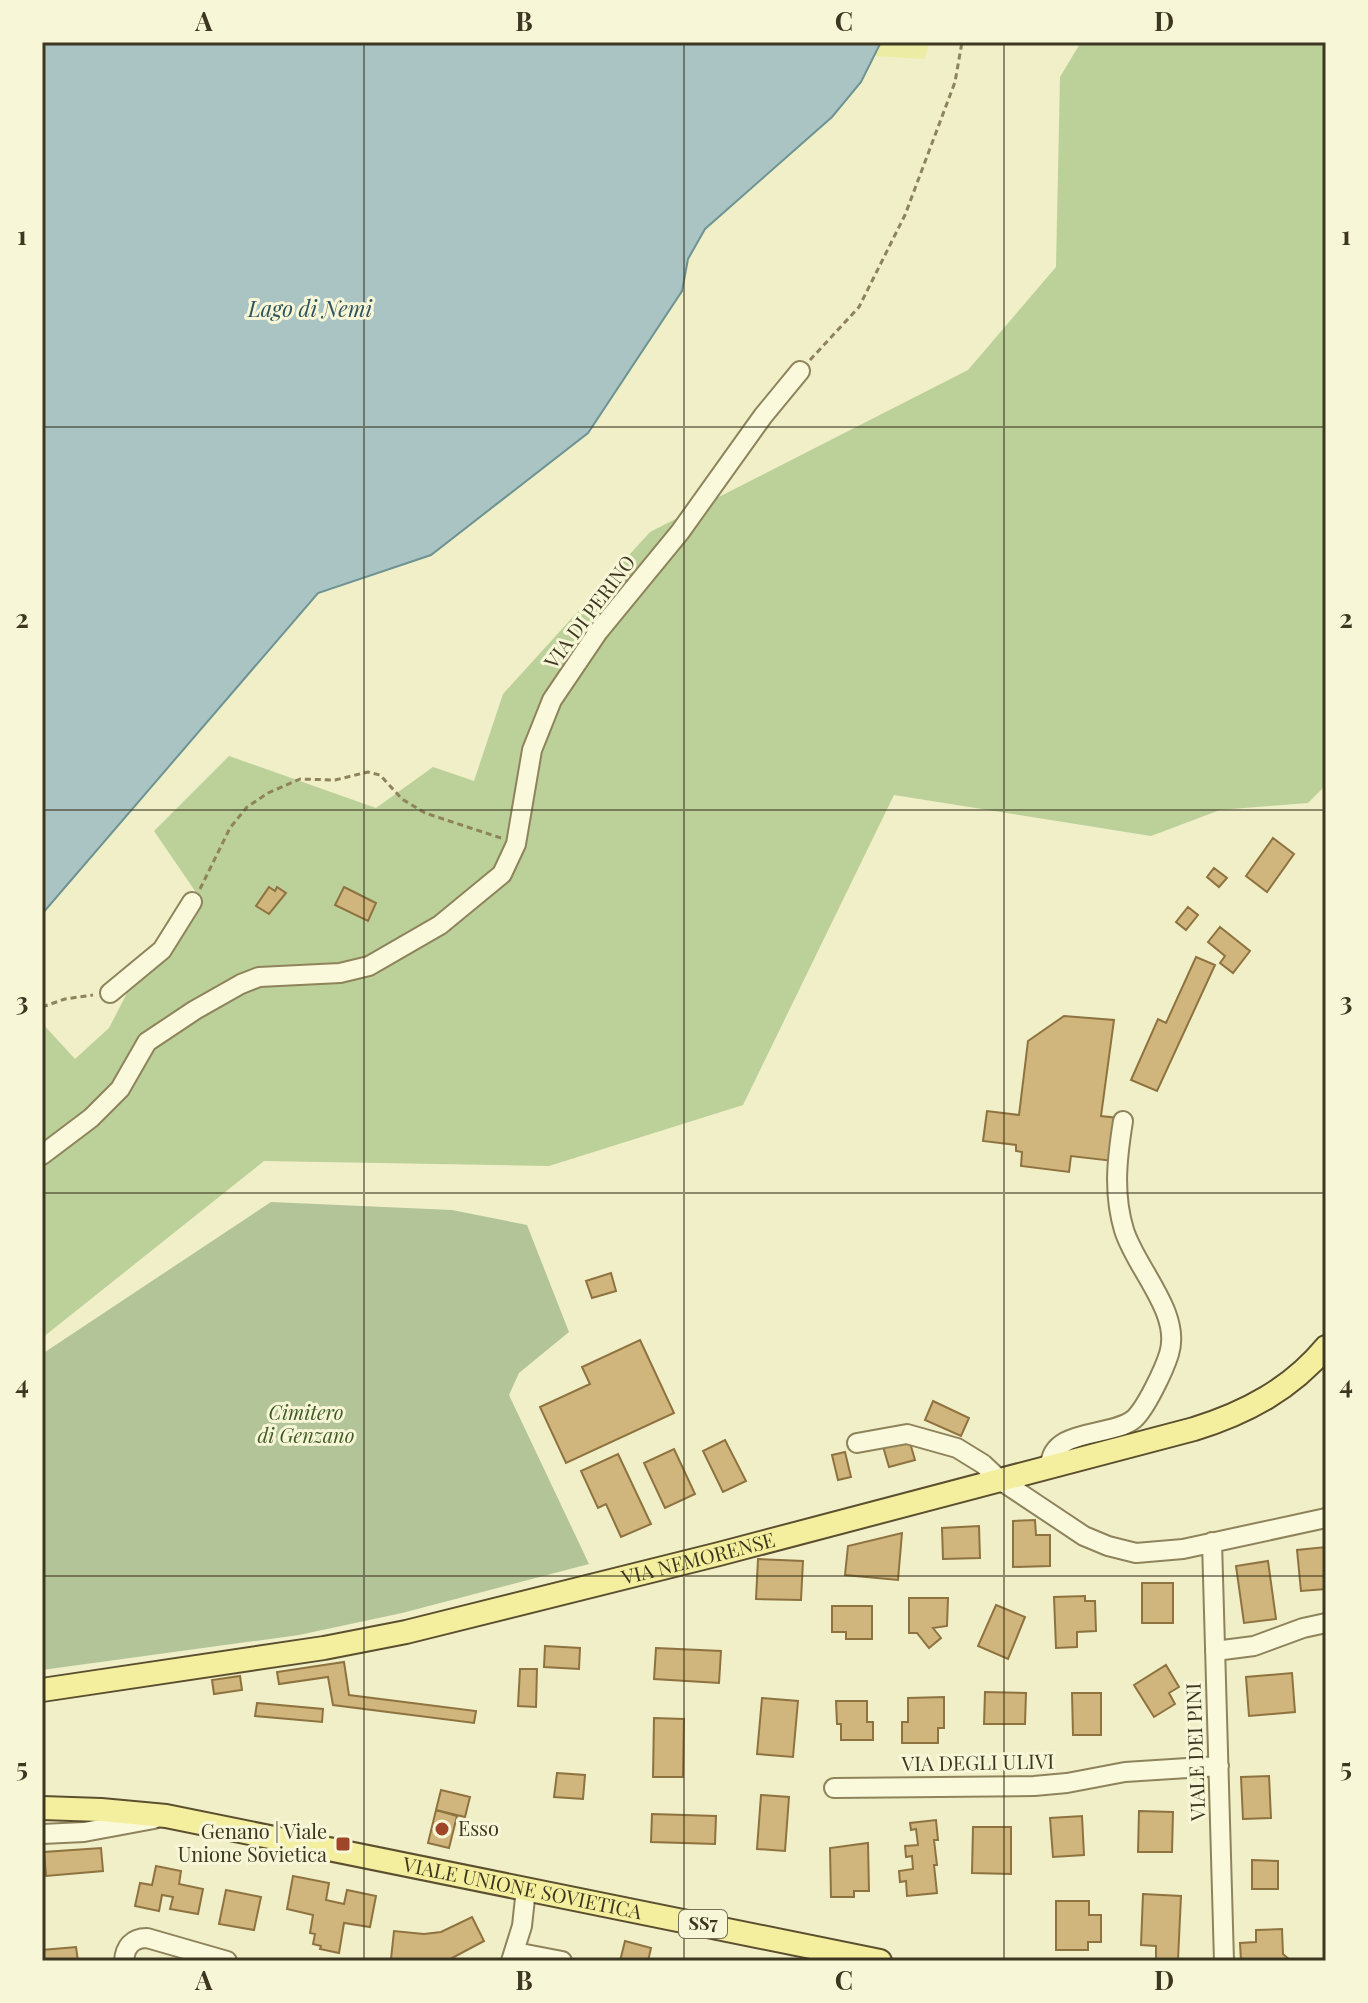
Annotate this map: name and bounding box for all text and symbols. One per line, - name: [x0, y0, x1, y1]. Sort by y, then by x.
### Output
- text: A: [194, 3, 213, 38]
- text: B: [515, 3, 533, 38]
- text: C: [835, 3, 853, 38]
- text: D: [1154, 3, 1174, 38]
- text: 1: [17, 217, 27, 252]
- text: 1: [1341, 217, 1351, 252]
- water label: Lago di Nemi: [247, 293, 372, 323]
- street label: VIA DI PERINO: [537, 549, 640, 674]
- text: 2: [15, 600, 29, 635]
- text: 2: [1339, 600, 1353, 635]
- text: 3: [16, 983, 28, 1018]
- text: 3: [1340, 983, 1352, 1018]
- text: 4: [15, 1366, 29, 1401]
- text: 4: [1339, 1366, 1353, 1401]
- park label: Cimitero di Genzano: [258, 1398, 354, 1448]
- street label: VIA NEMORENSE: [617, 1525, 778, 1590]
- street label: VIALE DEI PINI: [1179, 1683, 1210, 1823]
- street label: VIA DEGLI ULIVI: [900, 1747, 1054, 1776]
- text: 5: [16, 1749, 28, 1784]
- text: 5: [1340, 1749, 1352, 1784]
- place label: Esso: [458, 1814, 499, 1841]
- place label: Genano | Viale Unione Sovietica: [178, 1817, 327, 1867]
- marker: Esso: [433, 1820, 451, 1838]
- marker: Genano | Viale Unione Sovietica: [334, 1835, 352, 1853]
- street label: VIALE UNIONE SOVIETICA: [400, 1849, 645, 1924]
- road number: SS7: [679, 1910, 727, 1938]
- text: A: [194, 1962, 213, 1997]
- text: B: [515, 1962, 533, 1997]
- text: C: [835, 1962, 853, 1997]
- text: D: [1154, 1962, 1174, 1997]

